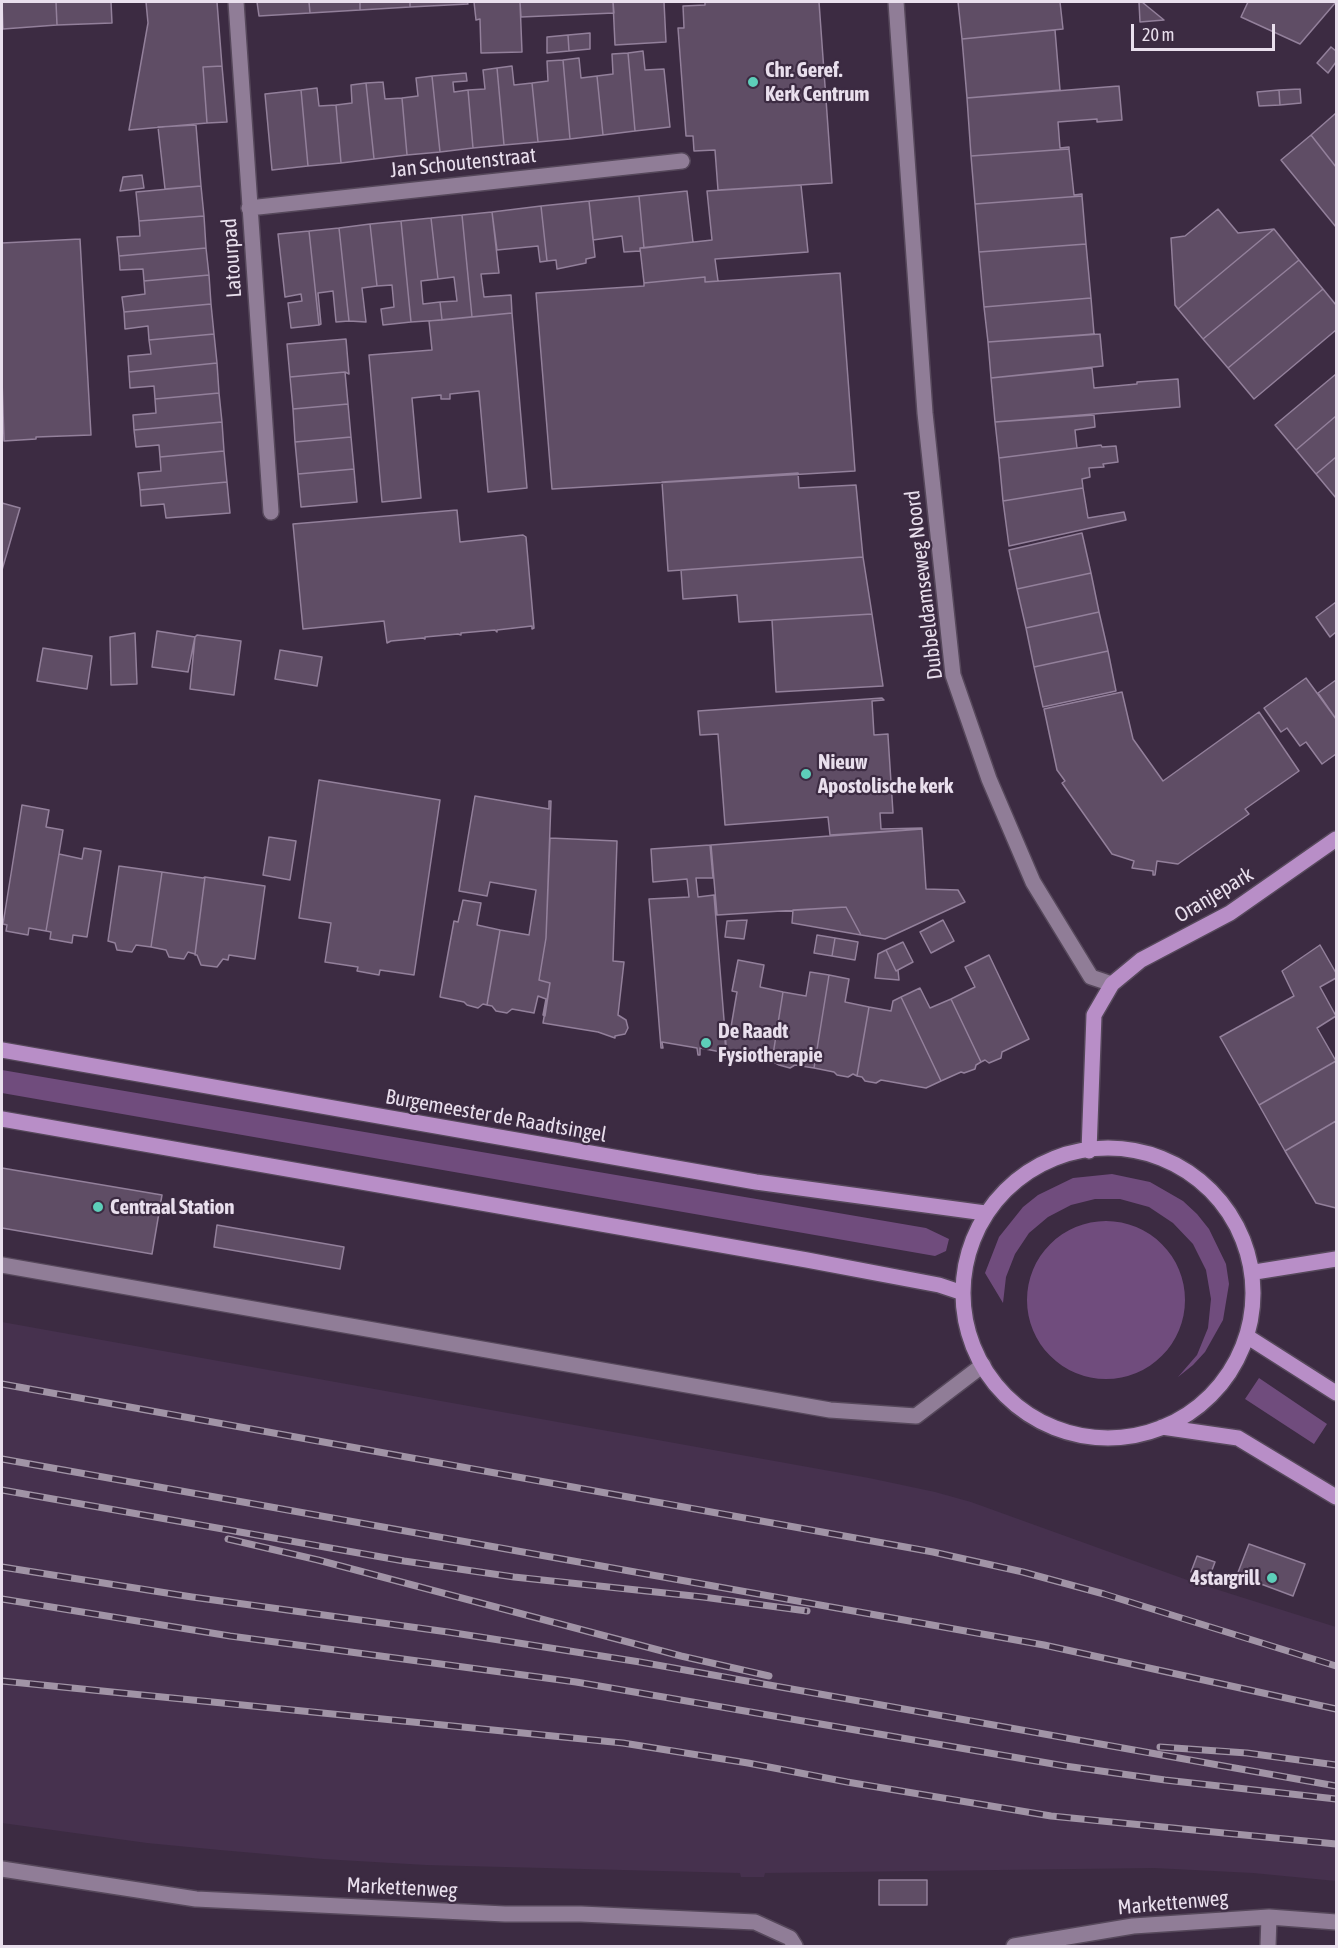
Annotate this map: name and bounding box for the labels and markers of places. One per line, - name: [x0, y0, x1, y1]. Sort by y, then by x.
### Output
- place label: Chr. Geref. Kerk Centrum: [765, 57, 869, 107]
- marker: Chr. Geref. Kerk Centrum: [746, 75, 760, 89]
- place label: Nieuw Apostolische kerk: [818, 749, 953, 799]
- marker: Nieuw Apostolische kerk: [799, 767, 813, 781]
- place label: De Raadt Fysiotherapie: [718, 1018, 823, 1068]
- marker: De Raadt Fysiotherapie: [699, 1036, 713, 1050]
- place label: Centraal Station: [110, 1194, 235, 1220]
- marker: Centraal Station: [91, 1200, 105, 1214]
- place label: 4stargrill: [1190, 1565, 1260, 1591]
- marker: 4stargrill: [1265, 1571, 1279, 1585]

